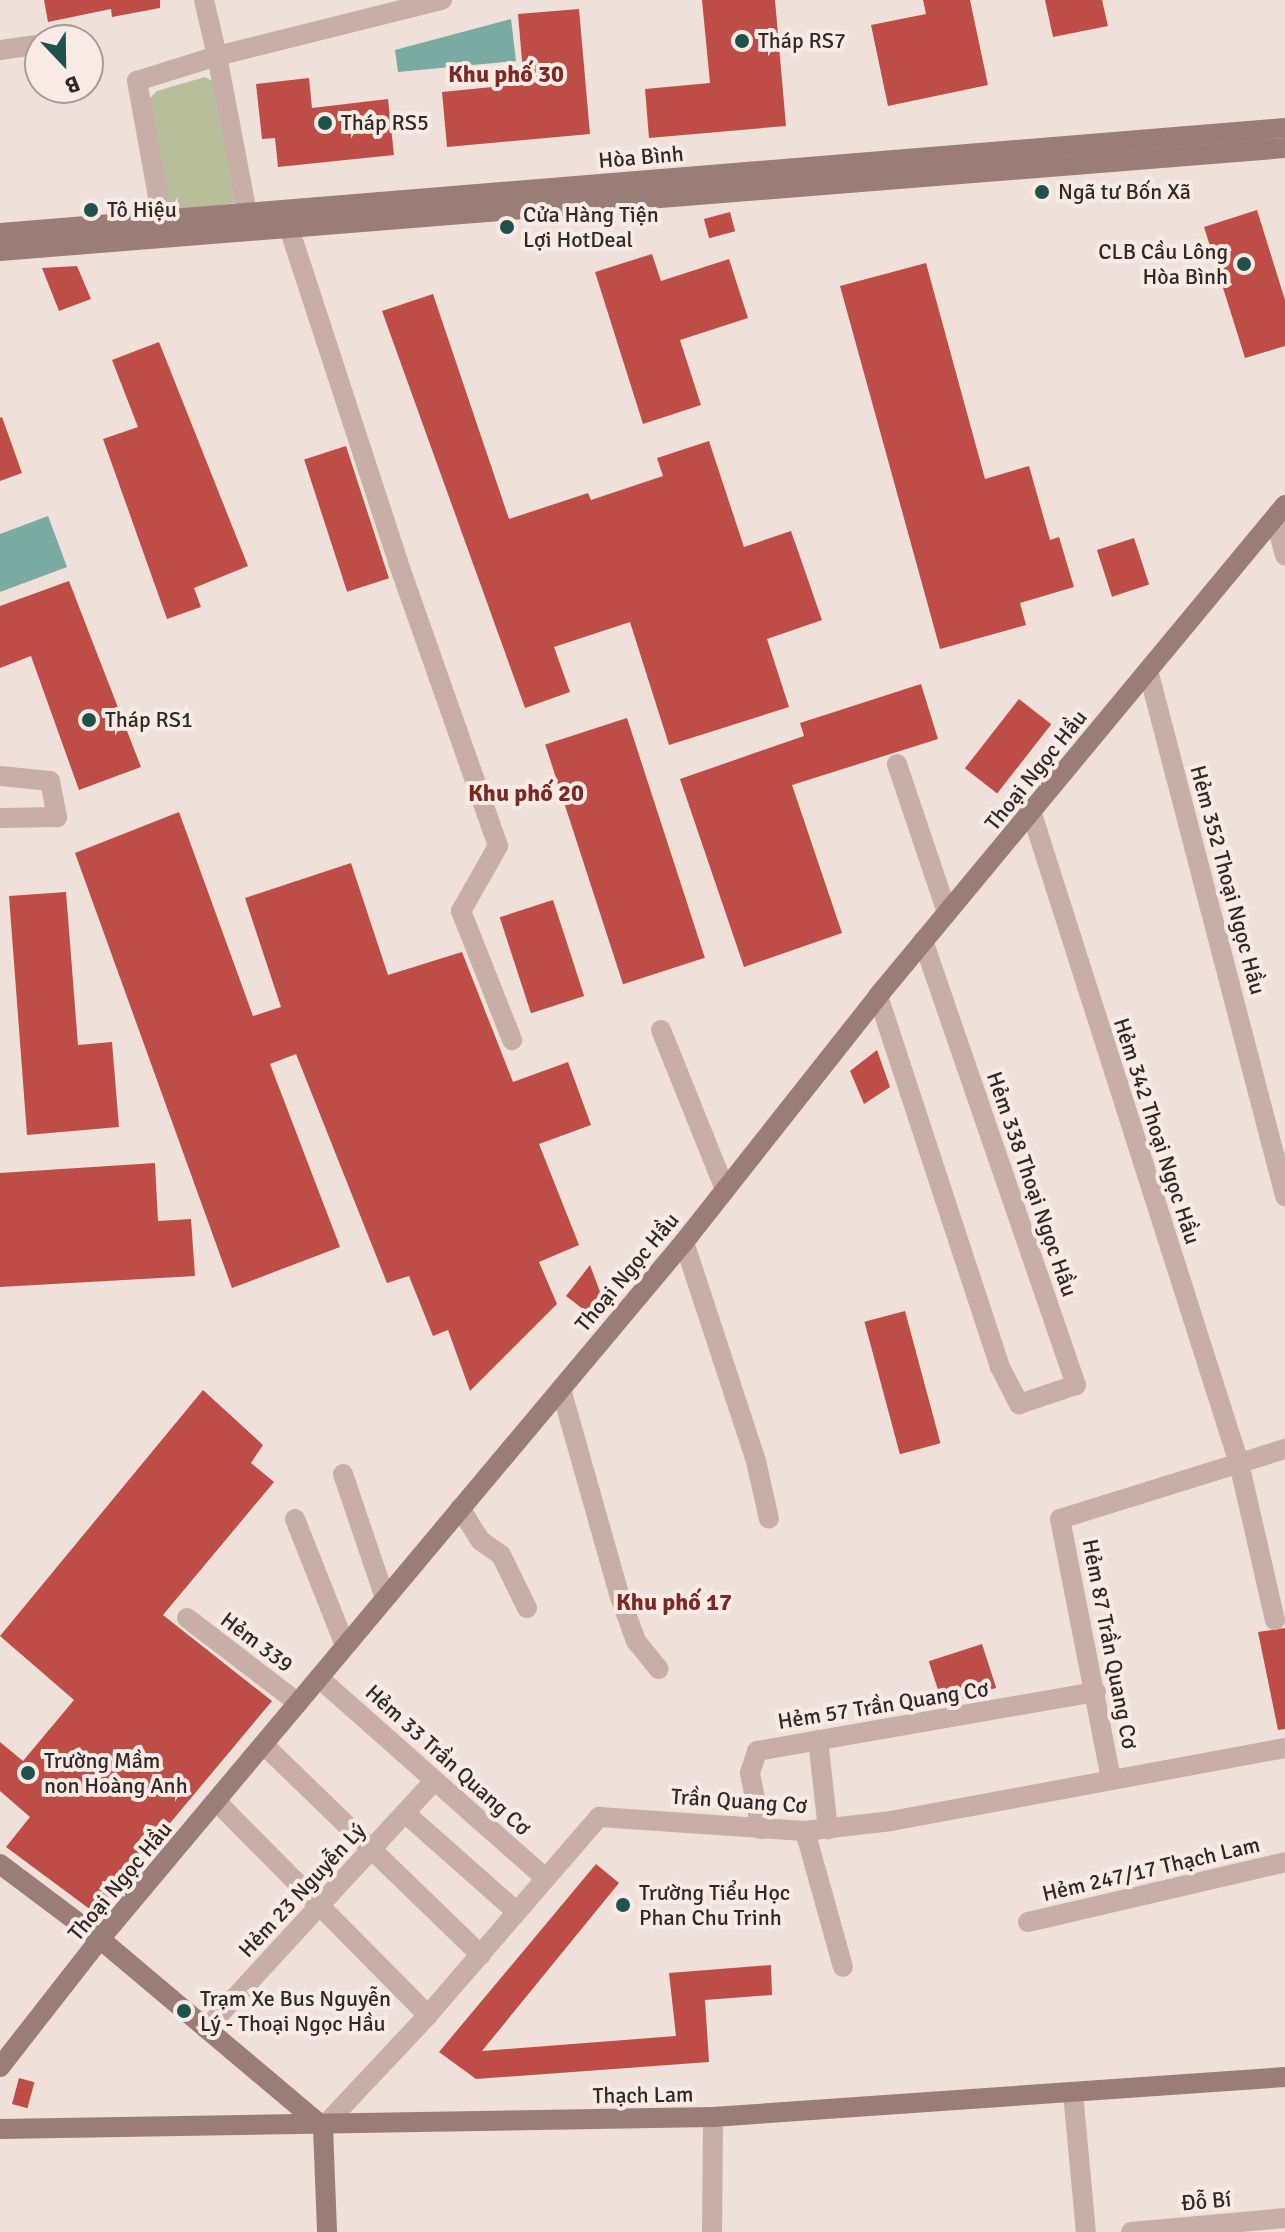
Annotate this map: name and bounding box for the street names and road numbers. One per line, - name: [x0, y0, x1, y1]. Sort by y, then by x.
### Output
- street label: Hòa Bình: [597, 140, 685, 174]
- street label: Thoại Ngọc Hầu: [979, 704, 1093, 836]
- street label: Hẻm 352 Thoại Ngọc Hầu: [1185, 763, 1271, 997]
- street label: Hẻm 342 Thoại Ngọc Hầu: [1108, 1015, 1206, 1247]
- street label: Hẻm 338 Thoại Ngọc Hầu: [981, 1068, 1083, 1300]
- street label: Thoại Ngọc Hầu: [569, 1207, 685, 1337]
- street label: Hẻm 87 Trần Quang Cơ: [1077, 1537, 1143, 1751]
- street label: Hẻm 339: [216, 1606, 298, 1678]
- street label: Hẻm 57 Trần Quang Cơ: [776, 1675, 990, 1735]
- street label: Hẻm 33 Trần Quang Cơ: [360, 1679, 536, 1841]
- street label: Trần Quang Cơ: [670, 1783, 808, 1819]
- street label: Thoại Ngọc Hầu: [62, 1816, 178, 1946]
- street label: Hẻm 23 Nguyễn Lý: [233, 1817, 371, 1963]
- street label: Hẻm 247/17 Thạch Lam: [1040, 1831, 1262, 1907]
- street label: Thạch Lam: [592, 2081, 694, 2109]
- street label: Đỗ Bí: [1180, 2186, 1232, 2216]

